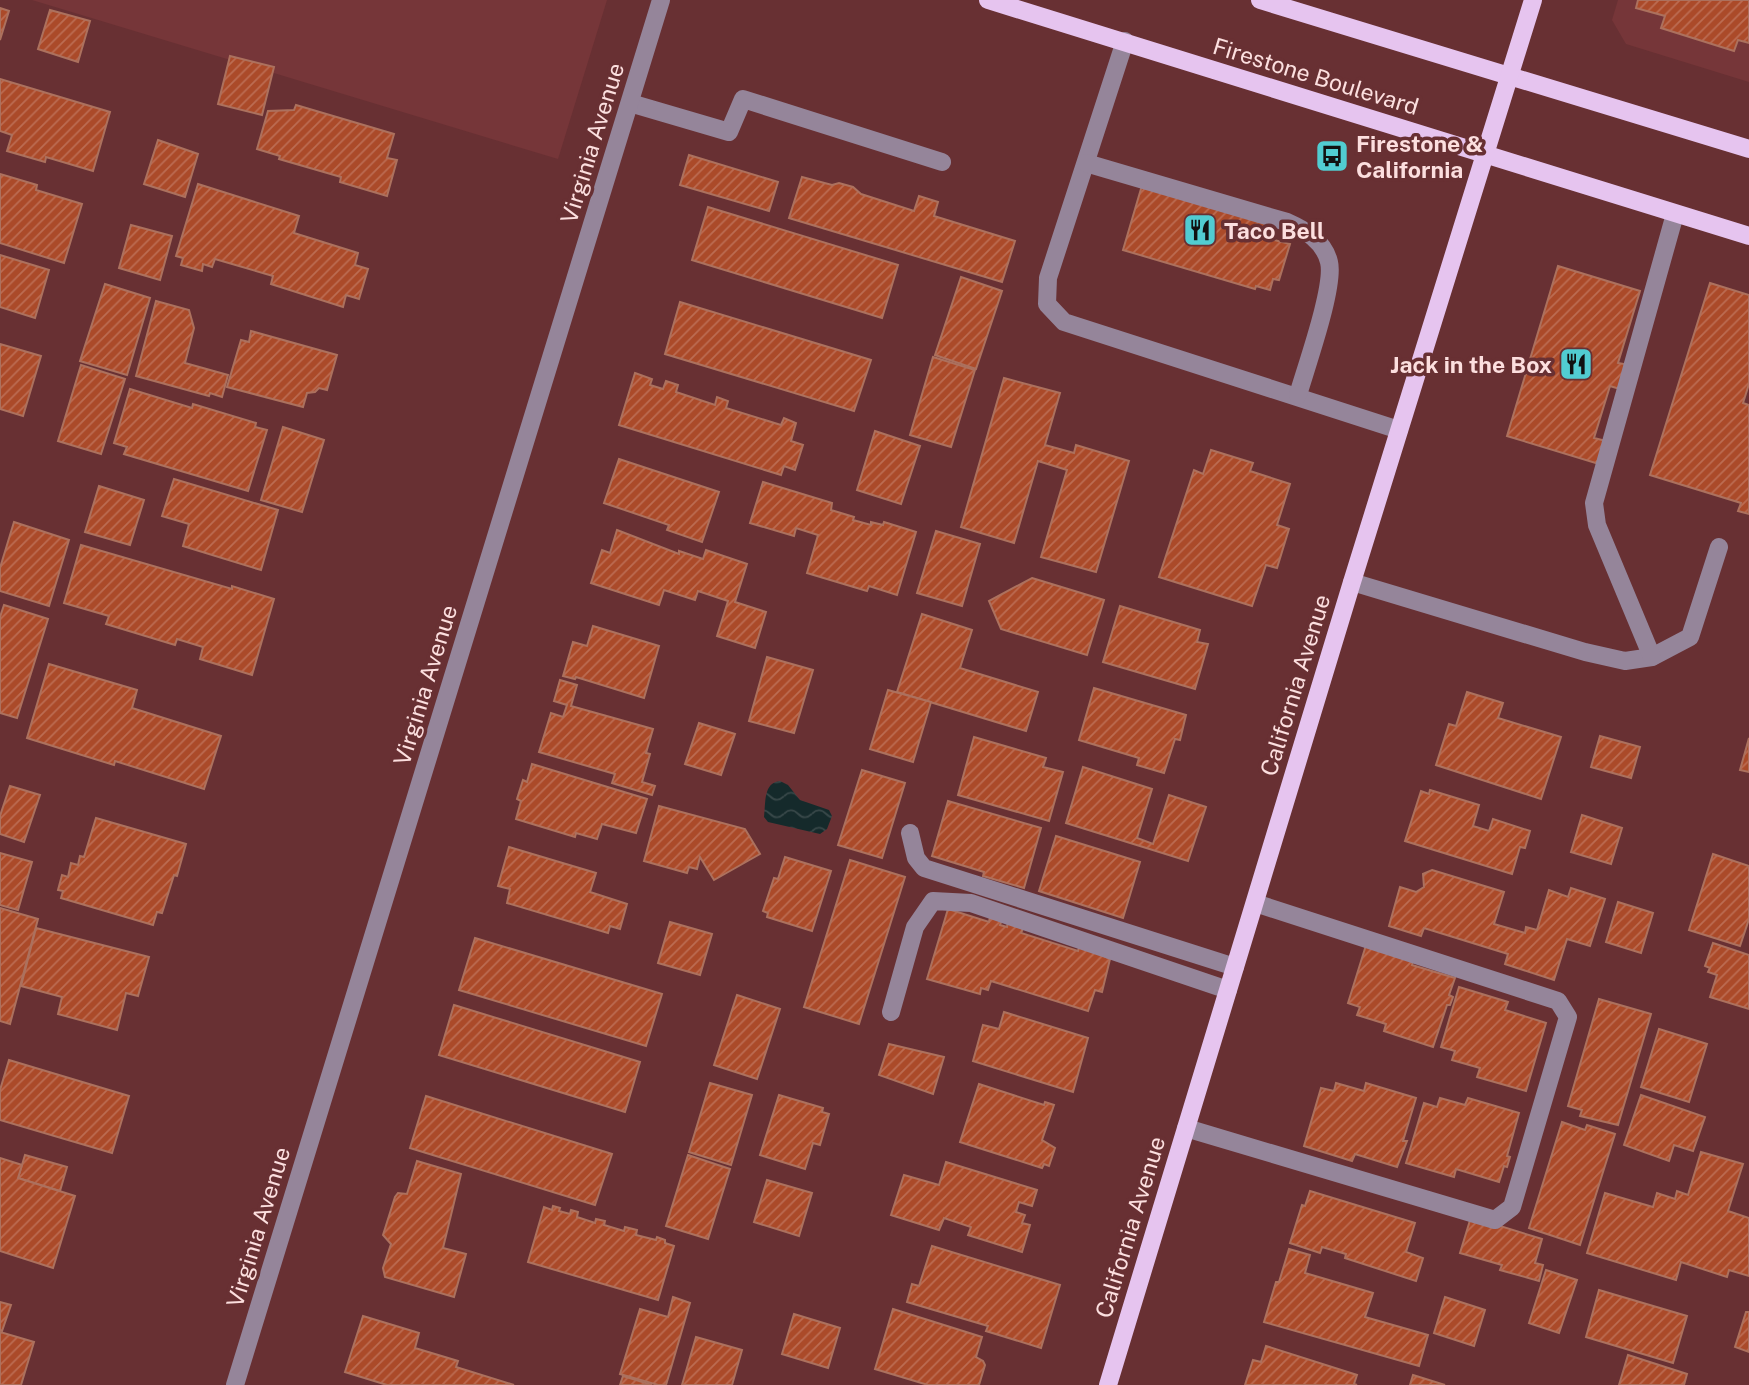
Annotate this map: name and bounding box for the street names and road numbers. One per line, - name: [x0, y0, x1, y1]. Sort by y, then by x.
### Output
- street label: Firestone Boulevard: [1210, 32, 1422, 120]
- street label: Virginia Avenue: [555, 60, 629, 226]
- street label: California Avenue: [1255, 591, 1335, 779]
- street label: Virginia Avenue: [388, 602, 462, 768]
- street label: California Avenue: [1090, 1133, 1170, 1321]
- street label: Virginia Avenue: [221, 1144, 295, 1310]

